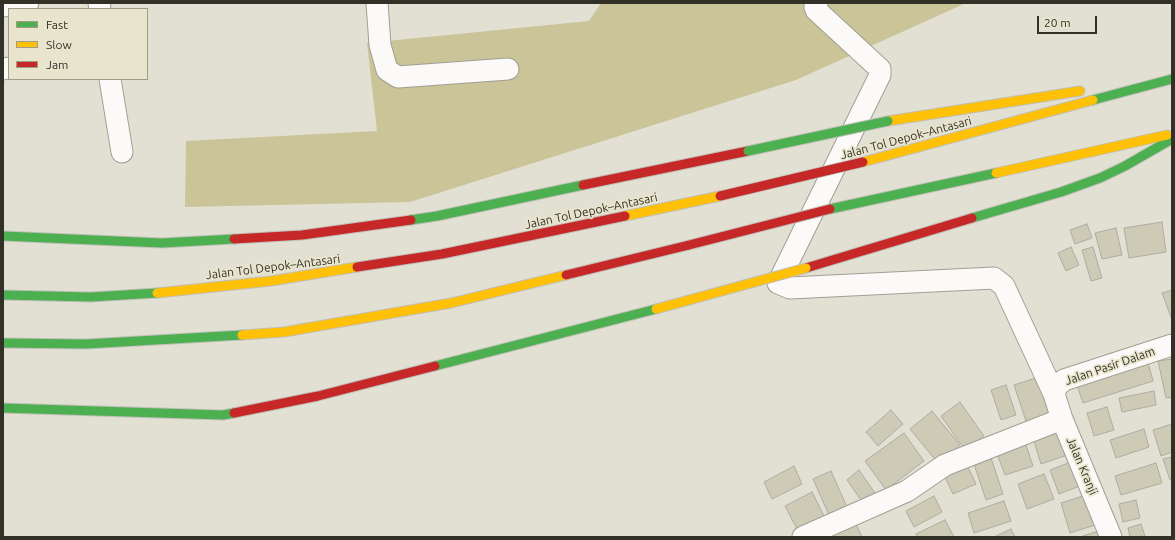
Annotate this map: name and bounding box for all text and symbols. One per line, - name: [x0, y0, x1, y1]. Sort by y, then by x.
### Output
- legend: [8, 8, 148, 80]
- scale bar: [1039, 8, 1099, 34]
- text: 20 m: [1044, 16, 1071, 29]
- text: Fast: [46, 18, 68, 31]
- text: Slow: [46, 38, 72, 51]
- text: Jam: [46, 58, 68, 71]
- street label: Jalan Tol Depok–Antasari: [839, 114, 973, 162]
- street label: Jalan Tol Depok–Antasari: [523, 190, 659, 232]
- street label: Jalan Tol Depok–Antasari: [205, 252, 341, 282]
- street label: Jalan Pasir Dalam: [1063, 344, 1157, 388]
- street label: Jalan Kranji: [1063, 435, 1101, 497]

